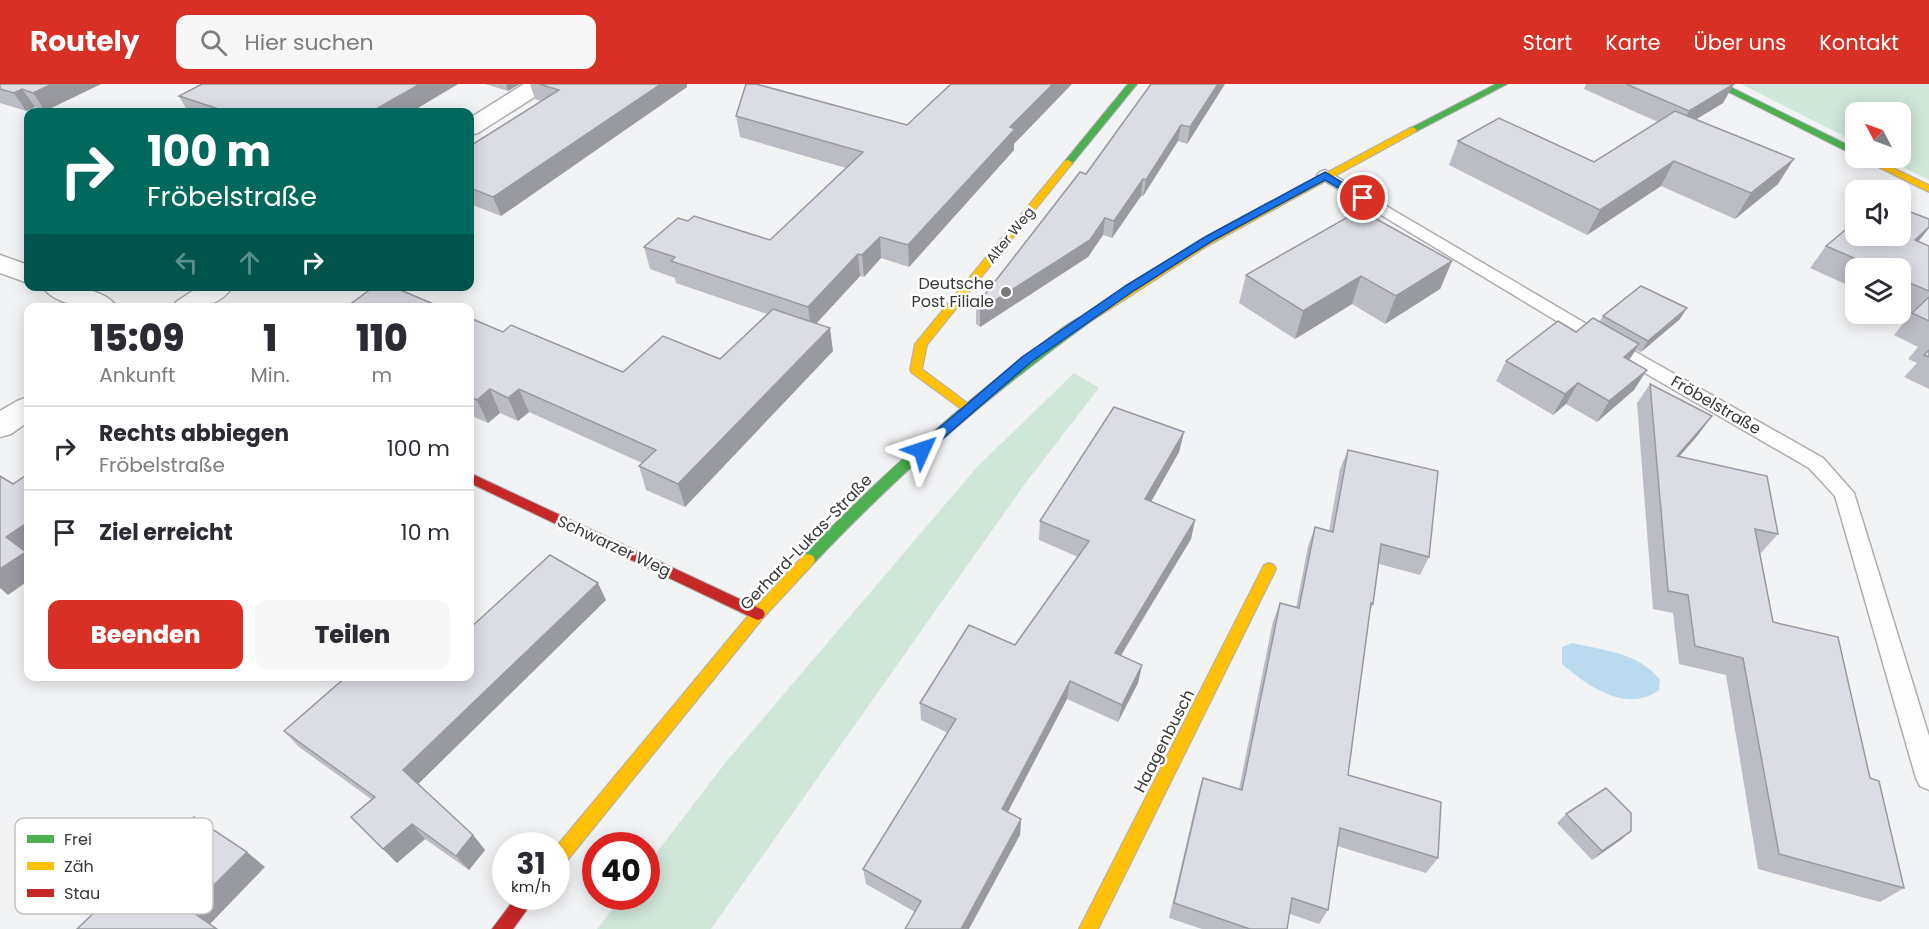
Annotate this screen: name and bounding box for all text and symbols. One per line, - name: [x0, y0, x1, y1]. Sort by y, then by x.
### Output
- search box: [176, 15, 596, 69]
- text: Routely: [30, 22, 140, 61]
- icon: search: [197, 26, 230, 59]
- text: Hier suchen: [245, 27, 374, 58]
- text: Start: [1523, 28, 1572, 57]
- text: Karte: [1605, 28, 1661, 57]
- text: Über uns: [1694, 28, 1786, 57]
- text: Kontakt: [1819, 28, 1899, 57]
- north arrow: [1845, 102, 1911, 168]
- map controls: [1845, 102, 1911, 324]
- text: 100 m: [147, 122, 271, 181]
- icon: right: [48, 132, 126, 210]
- pin: [1337, 172, 1388, 223]
- text: Fröbelstraße: [147, 178, 317, 215]
- button: sound: [1845, 180, 1911, 246]
- icon: arrive: [1346, 181, 1379, 214]
- street label: Alter Weg: [981, 203, 1039, 267]
- icon: left: [170, 246, 203, 279]
- icon: ahead: [233, 246, 266, 279]
- icon: right: [296, 246, 329, 279]
- button: layers: [1845, 258, 1911, 324]
- place label: Deutsche Post Filiale: [912, 272, 994, 313]
- marker: Deutsche Post Filiale: [999, 285, 1013, 299]
- text: 15:09: [90, 313, 184, 364]
- text: 1: [263, 313, 277, 364]
- text: 110: [356, 313, 408, 364]
- text: Ankunft: [99, 361, 175, 389]
- text: Min.: [251, 361, 290, 389]
- text: m: [372, 361, 392, 389]
- street label: Fröbelstraße: [1667, 370, 1765, 440]
- text: Rechts abbiegen: [99, 418, 289, 449]
- position arrow: [890, 418, 954, 482]
- icon: right: [48, 432, 81, 465]
- text: 100 m: [387, 433, 450, 464]
- text: Fröbelstraße: [99, 451, 225, 479]
- street label: Gerhard-Lukas-Straße: [735, 469, 877, 615]
- street label: Schwarzer Weg: [553, 510, 675, 582]
- icon: arrive: [48, 516, 81, 549]
- text: Ziel erreicht: [99, 517, 233, 548]
- text: 10 m: [401, 517, 450, 548]
- button: Beenden: [48, 600, 243, 669]
- button: Teilen: [255, 600, 450, 669]
- street label: Haagenbusch: [1128, 685, 1200, 797]
- legend: [15, 818, 213, 914]
- text: Frei: [64, 828, 92, 851]
- speed limit sign: 40: [582, 832, 660, 910]
- text: 31: [516, 842, 546, 885]
- text: Zäh: [64, 855, 94, 878]
- text: km/h: [511, 876, 551, 897]
- text: Stau: [64, 882, 100, 905]

